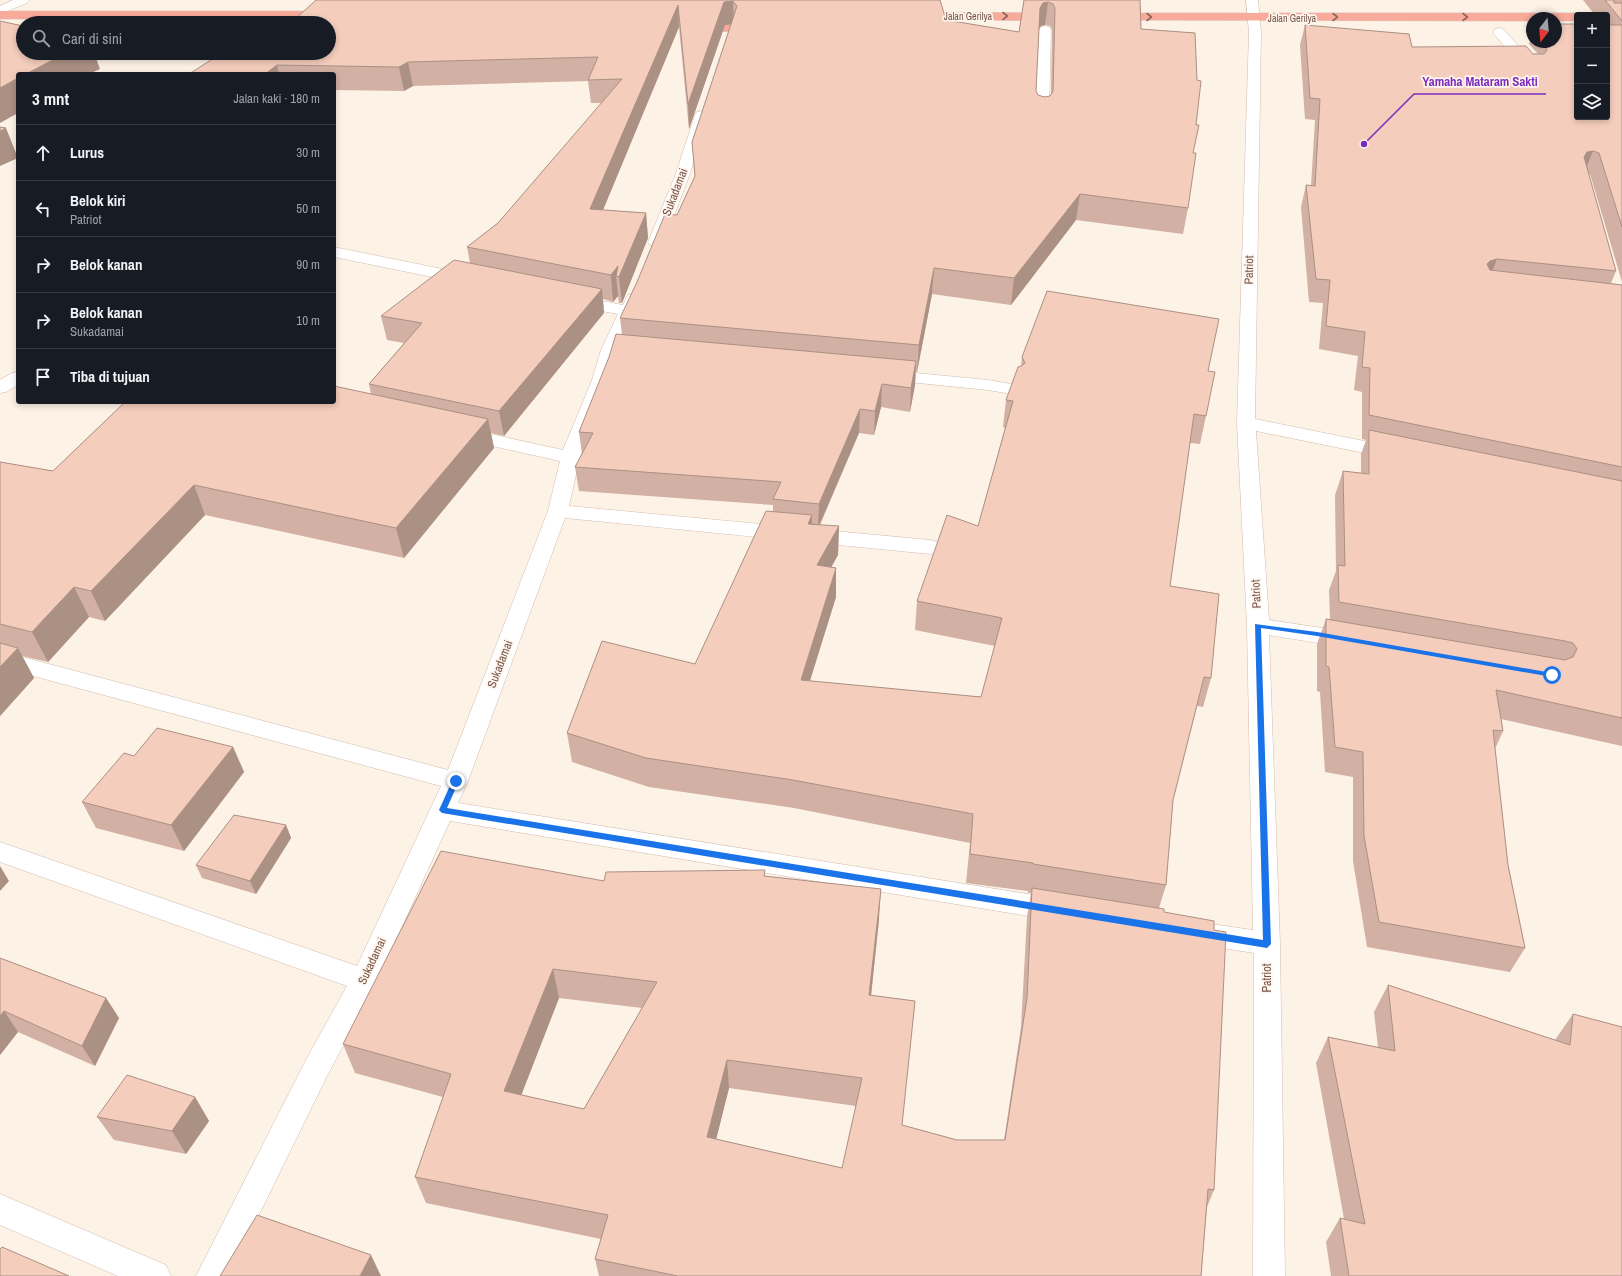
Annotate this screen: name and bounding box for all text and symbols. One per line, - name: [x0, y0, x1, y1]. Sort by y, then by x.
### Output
- street label: Jalan Gerilya: [944, 10, 993, 23]
- one-way arrow: [1002, 12, 1008, 20]
- street label: Jalan Gerilya: [1268, 12, 1317, 25]
- north arrow: [1526, 12, 1562, 48]
- map controls: [1574, 12, 1610, 120]
- button: +: [1574, 12, 1610, 48]
- one-way arrow: [1146, 13, 1152, 21]
- one-way arrow: [1332, 13, 1338, 21]
- one-way arrow: [1462, 13, 1468, 21]
- search box: [16, 16, 336, 60]
- icon: search: [30, 27, 52, 49]
- text: Cari di sini: [62, 28, 122, 49]
- button: −: [1574, 48, 1610, 84]
- callout: Yamaha Mataram Sakti: [1414, 69, 1546, 94]
- text: Yamaha Mataram Sakti: [1422, 73, 1538, 90]
- button: layers: [1574, 84, 1610, 120]
- text: 3 mnt: [32, 87, 69, 110]
- text: Jalan kaki · 180 m: [233, 90, 320, 107]
- icon: ahead: [32, 142, 54, 164]
- text: Lurus: [70, 142, 104, 163]
- text: 30 m: [296, 144, 320, 161]
- street label: Sukadamai: [659, 166, 691, 218]
- text: Belok kiri: [70, 190, 125, 211]
- icon: left: [32, 198, 54, 220]
- text: 50 m: [296, 200, 320, 217]
- text: Patriot: [70, 211, 101, 228]
- icon: right: [32, 254, 54, 276]
- text: Belok kanan: [70, 254, 142, 275]
- street label: Patriot: [1241, 255, 1257, 285]
- text: 90 m: [296, 256, 320, 273]
- text: Belok kanan: [70, 302, 142, 323]
- icon: right: [32, 310, 54, 332]
- text: 10 m: [296, 312, 320, 329]
- text: Sukadamai: [70, 323, 124, 340]
- icon: arrive: [32, 366, 54, 388]
- text: Tiba di tujuan: [70, 366, 150, 387]
- street label: Patriot: [1247, 579, 1265, 609]
- street label: Sukadamai: [484, 638, 516, 690]
- route start: [1543, 666, 1561, 684]
- route end: [447, 772, 465, 790]
- street label: Sukadamai: [354, 935, 390, 987]
- street label: Patriot: [1259, 963, 1275, 993]

